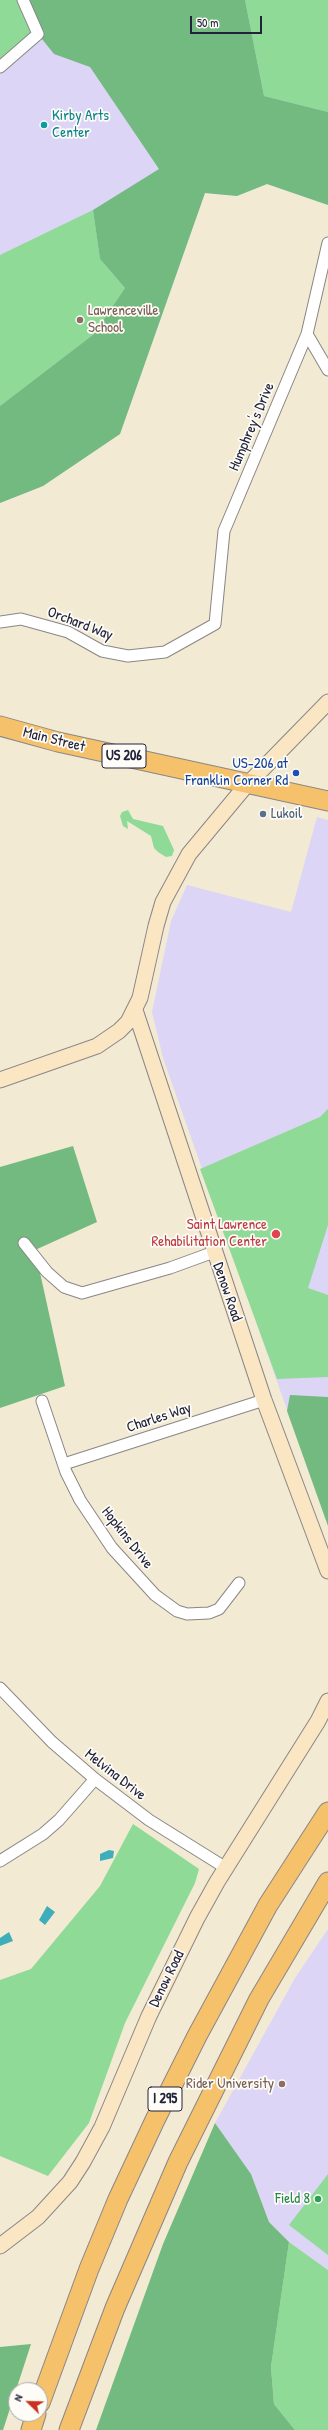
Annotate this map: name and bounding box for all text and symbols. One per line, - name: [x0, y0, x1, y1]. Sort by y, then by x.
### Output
- scale bar: [192, 8, 264, 34]
- text: 50 m: [197, 14, 218, 31]
- place label: Kirby Arts Center: [52, 107, 109, 142]
- marker: Kirby Arts Center: [39, 120, 49, 130]
- place label: Lawrenceville School: [88, 302, 159, 337]
- marker: Lawrenceville School: [75, 315, 85, 325]
- street label: Humphrey's Drive: [225, 380, 279, 474]
- street label: Orchard Way: [45, 603, 115, 645]
- street label: Main Street: [21, 724, 87, 756]
- road number: US 206: [102, 744, 146, 768]
- place label: US-206 at Franklin Corner Rd: [185, 755, 288, 790]
- marker: US-206 at Franklin Corner Rd: [291, 768, 301, 778]
- place label: Lukoil: [271, 805, 302, 823]
- marker: Lukoil: [258, 809, 268, 819]
- place label: Saint Lawrence Rehabilitation Center: [151, 1216, 267, 1251]
- marker: Saint Lawrence Rehabilitation Center: [270, 1228, 282, 1240]
- street label: Denow Road: [209, 1260, 245, 1324]
- street label: Charles Way: [124, 1399, 194, 1437]
- street label: Hopkins Drive: [97, 1504, 157, 1572]
- street label: Melvina Drive: [81, 1746, 149, 1804]
- street label: Denow Road: [146, 1948, 188, 2010]
- place label: Rider University: [186, 2075, 274, 2093]
- marker: Rider University: [277, 2079, 287, 2089]
- road number: I 295: [148, 2087, 182, 2111]
- place label: Field 8: [275, 2190, 310, 2208]
- marker: Field 8: [313, 2194, 323, 2204]
- north arrow: [8, 2382, 48, 2422]
- text: N: [10, 2392, 25, 2403]

